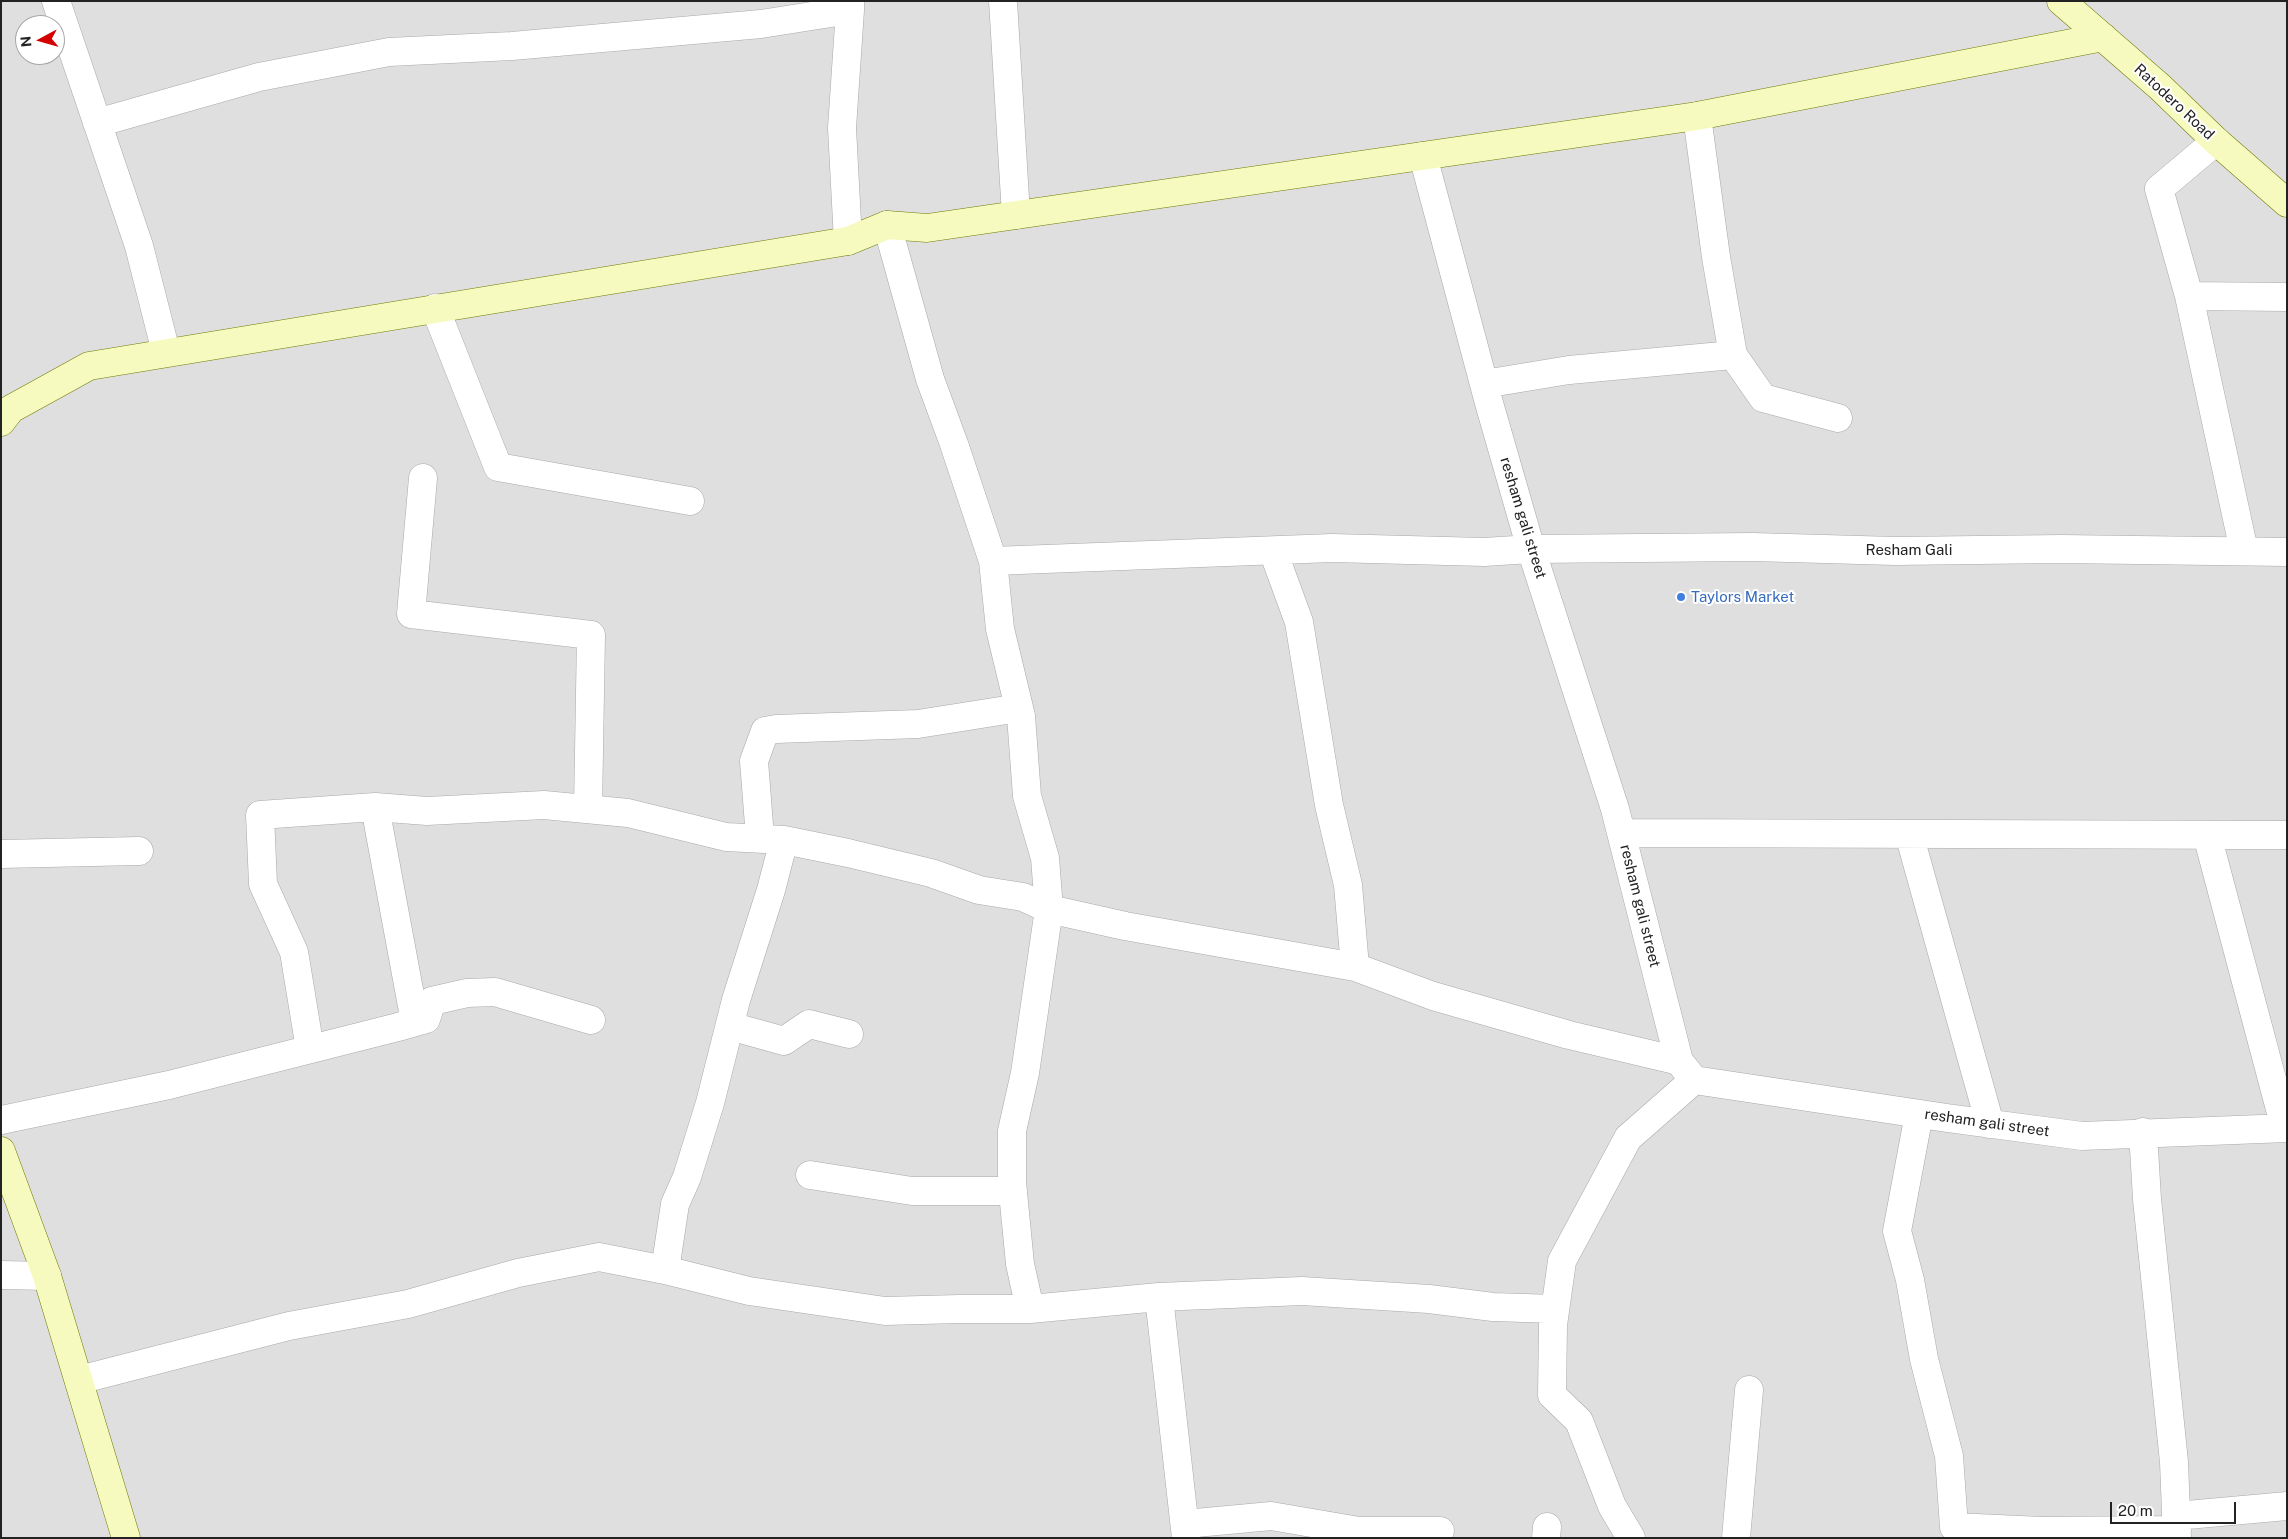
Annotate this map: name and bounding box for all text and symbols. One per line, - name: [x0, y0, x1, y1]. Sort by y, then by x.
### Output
- north arrow: [15, 15, 65, 65]
- text: N: [18, 35, 35, 48]
- street label: Ratodero Road: [2130, 60, 2218, 144]
- street label: resham gali street: [1496, 455, 1550, 581]
- street label: Resham Gali: [1866, 541, 1952, 559]
- place label: Taylors Market: [1691, 588, 1794, 606]
- marker: Taylors Market: [1675, 591, 1687, 603]
- street label: resham gali street: [1616, 843, 1664, 969]
- street label: resham gali street: [1923, 1105, 2051, 1141]
- scale bar: [2113, 1492, 2239, 1524]
- text: 20 m: [2118, 1502, 2153, 1519]

